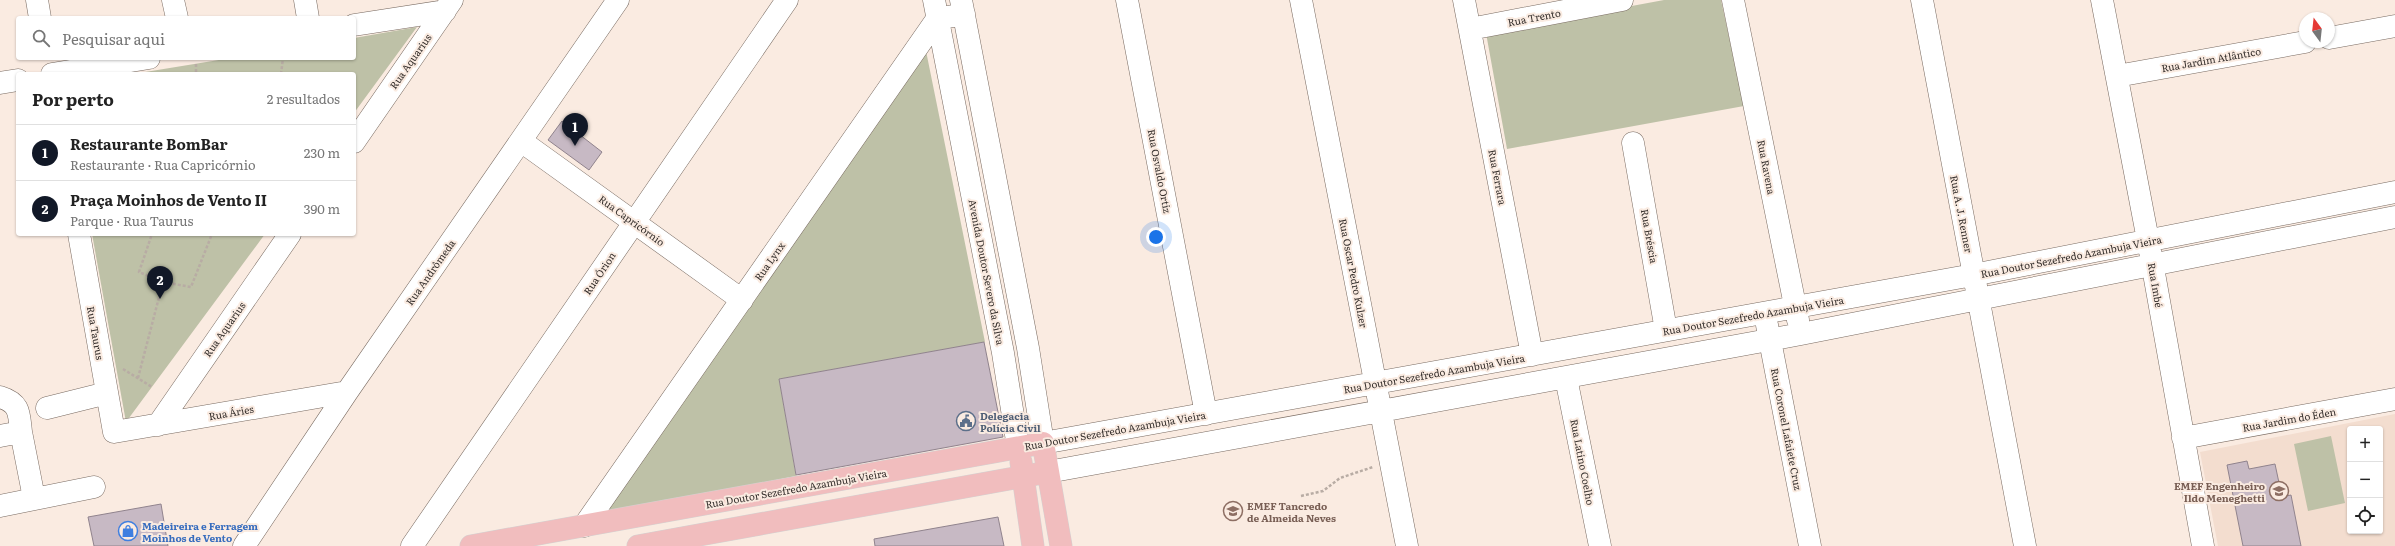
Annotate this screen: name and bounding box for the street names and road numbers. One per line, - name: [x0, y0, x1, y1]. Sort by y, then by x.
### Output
- street label: Rua Trento: [1506, 5, 1562, 29]
- street label: Rua Aquarius: [385, 30, 435, 92]
- street label: Rua Jardim Atlântico: [2160, 43, 2262, 75]
- street label: Rua Osvaldo Ortiz: [1144, 128, 1176, 214]
- street label: Rua Ravena: [1754, 138, 1780, 196]
- street label: Rua Ferrara: [1485, 148, 1511, 207]
- street label: Rua A. J. Renner: [1947, 174, 1977, 254]
- street label: Rua Capricórnio: [596, 191, 668, 249]
- street label: Avenida Doutor Severo da Silva: [966, 198, 1009, 347]
- street label: Rua Bréscia: [1638, 208, 1662, 265]
- street label: Rua Oscar Pedro Kulzer: [1336, 217, 1372, 329]
- street label: Rua Doutor Sezefredo Azambuja Vieira: [1979, 231, 2163, 281]
- street label: Rua Andrômeda: [402, 236, 459, 308]
- street label: Rua Lynx: [750, 238, 788, 283]
- street label: Rua Órion: [579, 248, 619, 297]
- street label: Rua Imbé: [2145, 261, 2167, 309]
- street label: Rua Doutor Sezefredo Azambuja Vieira: [1661, 292, 1846, 338]
- street label: Rua Aquarius: [199, 298, 249, 360]
- street label: Rua Taurus: [84, 305, 108, 362]
- street label: Rua Doutor Sezefredo Azambuja Vieira: [1342, 350, 1527, 396]
- street label: Rua Coronel Lafaiete Cruz: [1768, 367, 1806, 491]
- street label: Rua Áries: [207, 401, 255, 423]
- street label: Rua Jardim do Éden: [2241, 403, 2337, 435]
- street label: Rua Doutor Sezefredo Azambuja Vieira: [1023, 407, 1208, 453]
- street label: Rua Latino Coelho: [1567, 418, 1599, 506]
- street label: Rua Doutor Sezefredo Azambuja Vieira: [704, 465, 889, 511]

